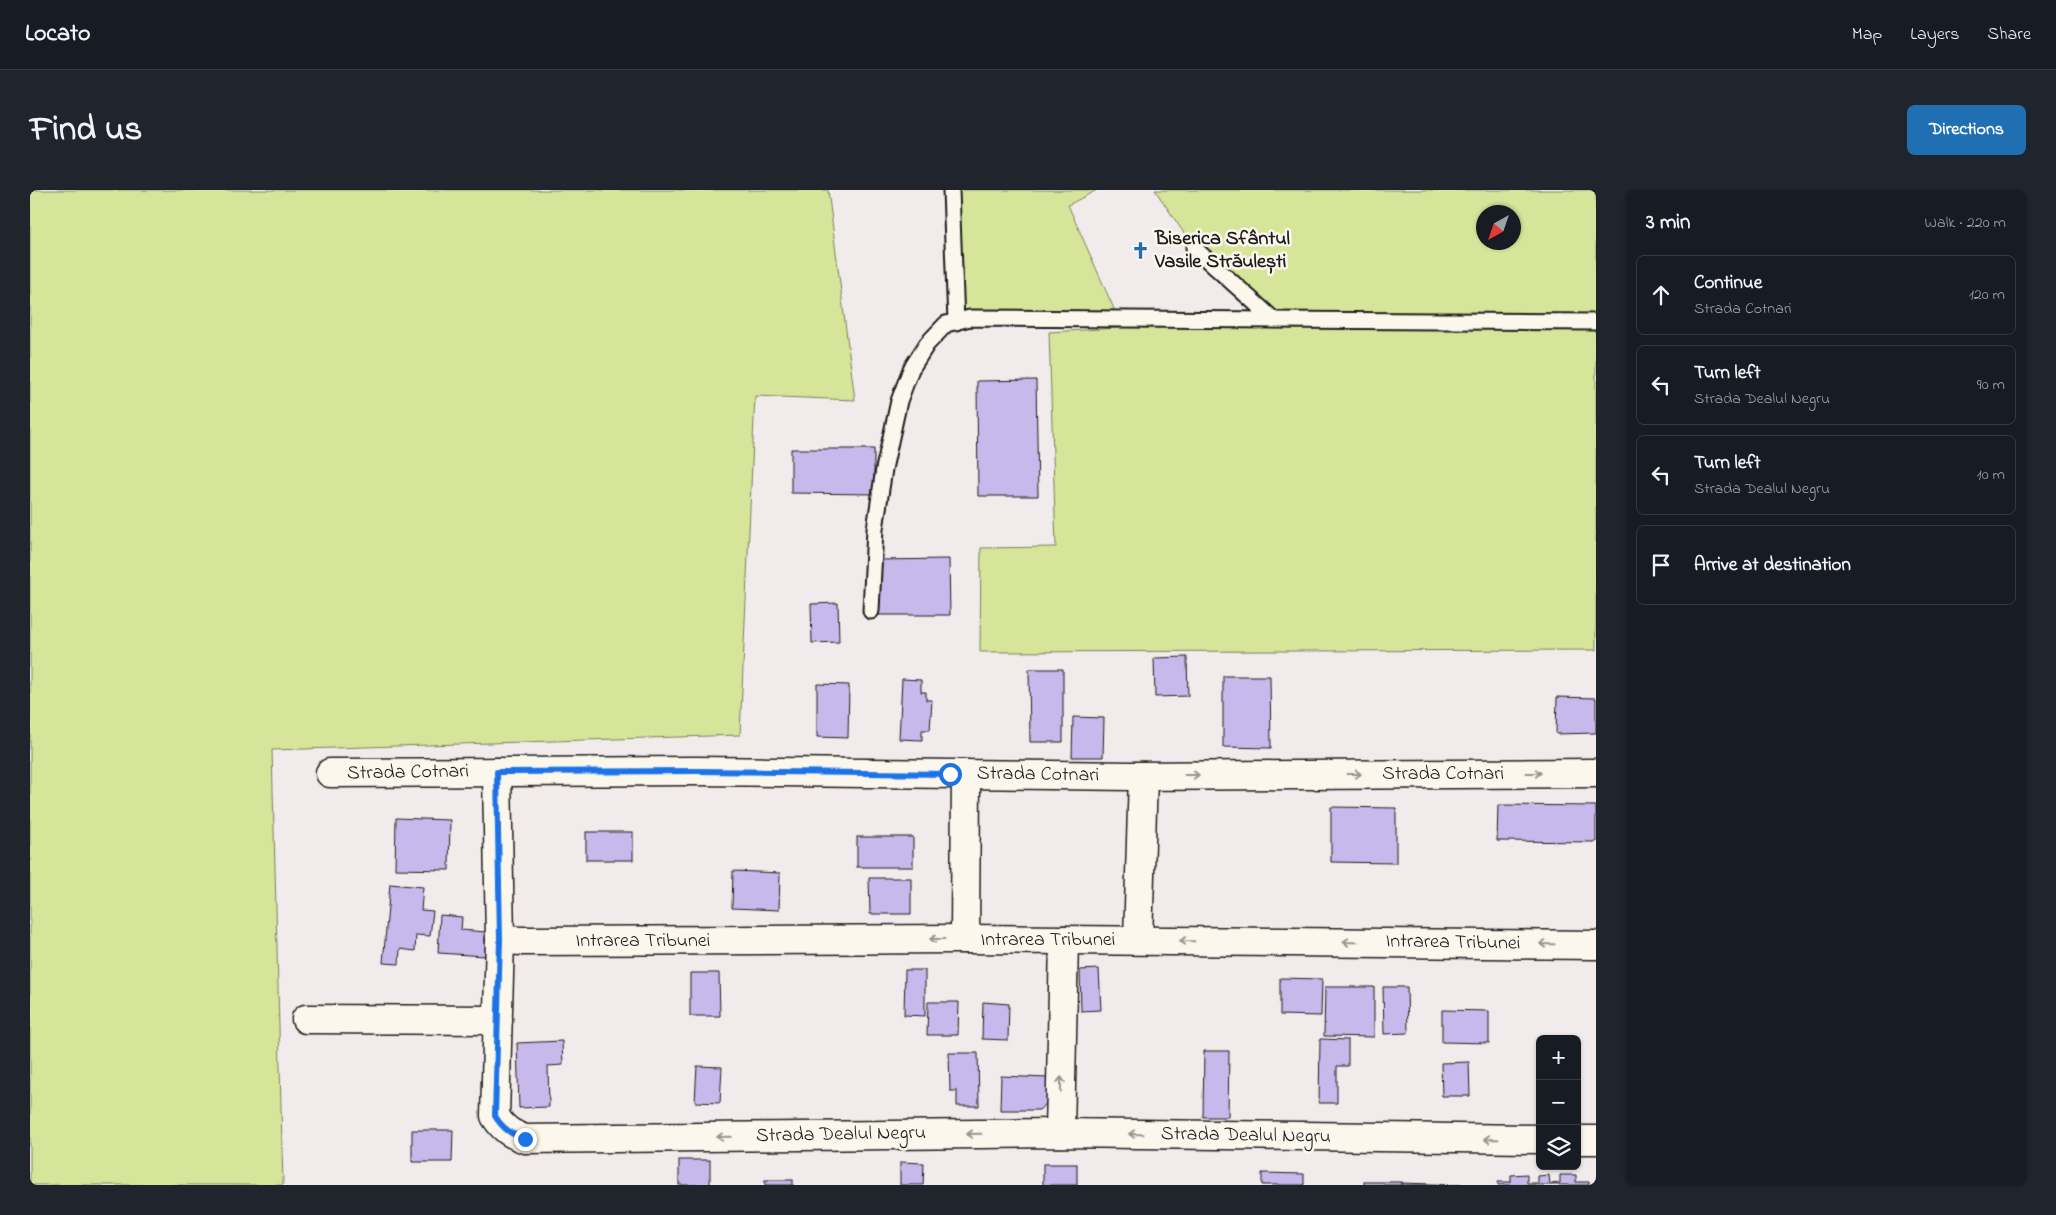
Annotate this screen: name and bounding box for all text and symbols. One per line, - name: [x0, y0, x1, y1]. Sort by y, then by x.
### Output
- text: Locato: [25, 17, 91, 52]
- text: Map: [1852, 22, 1882, 48]
- text: Layers: [1910, 22, 1960, 48]
- text: Share: [1988, 22, 2031, 48]
- text: Find us: [30, 105, 142, 156]
- button: Directions: [1907, 105, 2026, 155]
- north arrow: [1476, 205, 1521, 250]
- text: 3 min: [1646, 208, 1690, 238]
- text: Walk · 220 m: [1925, 211, 2006, 235]
- place label: Biserica Sfântul Vasile Străulești: [1154, 225, 1290, 277]
- church icon: Biserica Sfântul Vasile Străulești: [1131, 241, 1151, 261]
- text: Continue: [1694, 270, 1762, 297]
- icon: ahead: [1647, 281, 1675, 309]
- text: 120 m: [1969, 283, 2005, 307]
- text: Strada Cotnari: [1694, 297, 1792, 321]
- text: Turn left: [1694, 360, 1761, 387]
- icon: left: [1647, 371, 1675, 399]
- text: 90 m: [1977, 373, 2005, 397]
- text: Strada Dealul Negru: [1694, 387, 1830, 411]
- text: Turn left: [1694, 450, 1761, 477]
- icon: left: [1647, 461, 1675, 489]
- text: 10 m: [1977, 463, 2005, 487]
- text: Strada Dealul Negru: [1694, 477, 1830, 501]
- icon: arrive: [1647, 551, 1675, 579]
- text: Arrive at destination: [1694, 552, 1851, 579]
- street label: Strada Cotnari: [347, 757, 469, 789]
- street label: Strada Cotnari: [977, 759, 1099, 791]
- street label: Strada Cotnari: [1382, 760, 1504, 789]
- route start: [939, 763, 962, 786]
- one-way arrow: [1526, 768, 1542, 778]
- one-way arrow: [1346, 769, 1362, 779]
- one-way arrow: [1183, 770, 1199, 780]
- street label: Intrarea Tribunei: [981, 926, 1115, 955]
- street label: Intrarea Tribunei: [576, 927, 710, 956]
- street label: Intrarea Tribunei: [1385, 927, 1521, 959]
- one-way arrow: [930, 934, 946, 944]
- one-way arrow: [1180, 936, 1196, 946]
- one-way arrow: [1342, 938, 1358, 947]
- one-way arrow: [1540, 939, 1556, 949]
- map controls: [1536, 1035, 1581, 1170]
- button: +: [1536, 1035, 1581, 1080]
- one-way arrow: [1056, 1076, 1066, 1092]
- button: −: [1536, 1080, 1581, 1125]
- street label: Strada Dealul Negru: [756, 1119, 926, 1152]
- street label: Strada Dealul Negru: [1161, 1120, 1331, 1153]
- button: layers: [1536, 1125, 1581, 1170]
- route end: [514, 1128, 537, 1151]
- one-way arrow: [966, 1129, 982, 1139]
- one-way arrow: [1128, 1130, 1144, 1139]
- one-way arrow: [716, 1132, 732, 1141]
- one-way arrow: [1483, 1134, 1499, 1143]

